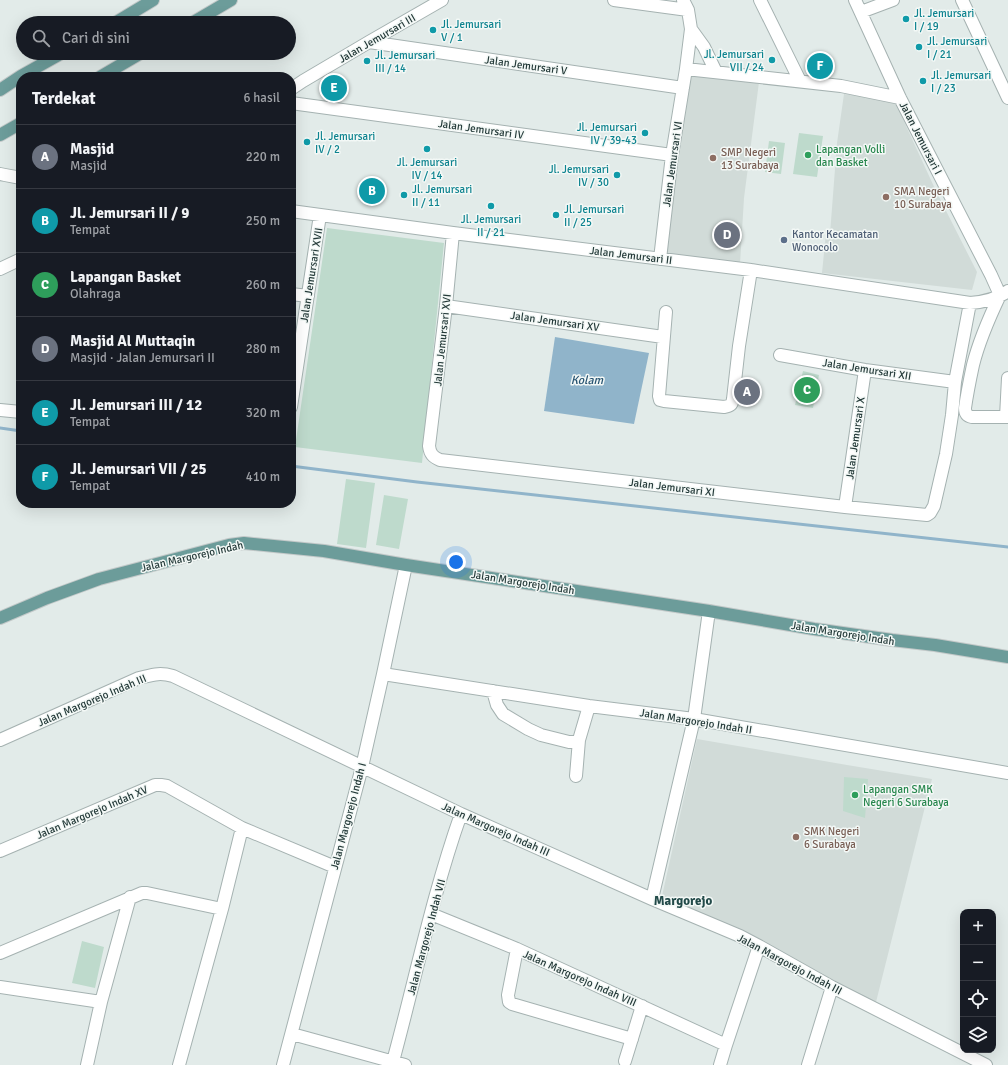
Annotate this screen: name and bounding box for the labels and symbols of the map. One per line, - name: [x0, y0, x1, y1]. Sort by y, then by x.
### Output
- place label: Jl. Jemursari I / 19: [914, 7, 974, 33]
- street label: Jalan Jemursari III: [337, 11, 418, 66]
- marker: Jl. Jemursari I / 19: [901, 14, 911, 24]
- place label: Jl. Jemursari V / 1: [441, 18, 501, 44]
- marker: Jl. Jemursari V / 1: [428, 25, 438, 35]
- place label: Jl. Jemursari I / 21: [927, 35, 987, 61]
- marker: Jl. Jemursari I / 21: [914, 42, 924, 52]
- place label: Jl. Jemursari VII / 24: [704, 48, 764, 74]
- place label: Jl. Jemursari III / 14: [375, 49, 435, 75]
- pin: F: [807, 51, 833, 81]
- street label: Jalan Jemursari V: [484, 53, 569, 78]
- marker: Jl. Jemursari VII / 24: [767, 55, 777, 65]
- marker: Jl. Jemursari III / 14: [362, 56, 372, 66]
- place label: Jl. Jemursari I / 23: [931, 69, 991, 95]
- pin: E: [321, 73, 347, 103]
- marker: Jl. Jemursari I / 23: [918, 76, 928, 86]
- street label: Jalan Jemursari I: [897, 100, 945, 177]
- street label: Jalan Jemursari IV: [437, 117, 525, 142]
- street label: Jalan Jemursari VI: [660, 120, 685, 208]
- place label: Jl. Jemursari IV / 39-43: [577, 121, 637, 147]
- marker: Jl. Jemursari IV / 39-43: [640, 128, 650, 138]
- place label: Jl. Jemursari IV / 2: [315, 130, 375, 156]
- marker: Jl. Jemursari IV / 2: [302, 137, 312, 147]
- place label: Lapangan Volli dan Basket: [816, 143, 885, 169]
- marker: Jl. Jemursari IV / 14: [422, 144, 432, 154]
- place label: SMP Negeri 13 Surabaya: [721, 146, 779, 172]
- marker: Lapangan Volli dan Basket: [803, 150, 813, 160]
- marker: SMP Negeri 13 Surabaya: [708, 153, 718, 163]
- place label: Jl. Jemursari IV / 14: [397, 156, 457, 182]
- place label: Jl. Jemursari IV / 30: [549, 163, 609, 189]
- marker: Jl. Jemursari IV / 30: [612, 170, 622, 180]
- pin: B: [359, 176, 385, 206]
- place label: Jl. Jemursari II / 11: [412, 183, 472, 209]
- place label: SMA Negeri 10 Surabaya: [894, 185, 952, 211]
- marker: Jl. Jemursari II / 11: [399, 190, 409, 200]
- marker: SMA Negeri 10 Surabaya: [881, 192, 891, 202]
- marker: Jl. Jemursari II / 21: [486, 201, 496, 211]
- place label: Jl. Jemursari II / 25: [564, 203, 624, 229]
- marker: Jl. Jemursari II / 25: [551, 210, 561, 220]
- place label: Jl. Jemursari II / 21: [461, 213, 521, 239]
- pin: D: [714, 220, 740, 250]
- street label: Jalan Jemursari XVII: [298, 227, 325, 324]
- place label: Kantor Kecamatan Wonocolo: [792, 228, 878, 254]
- marker: Kantor Kecamatan Wonocolo: [779, 235, 789, 245]
- street label: Jalan Jemursari II: [589, 244, 673, 267]
- street label: Jalan Jemursari XVI: [431, 293, 454, 387]
- street label: Jalan Jemursari XV: [510, 309, 601, 334]
- street label: Jalan Jemursari XII: [822, 356, 912, 383]
- water label: Kolam: [571, 373, 604, 388]
- pin: C: [794, 375, 820, 405]
- pin: A: [734, 377, 760, 407]
- street label: Jalan Jemursari X: [843, 395, 868, 480]
- street label: Jalan Jemursari XI: [628, 476, 716, 499]
- street label: Jalan Margorejo Indah: [140, 538, 245, 575]
- your location: [446, 552, 466, 572]
- street label: Jalan Margorejo Indah: [470, 568, 576, 597]
- street label: Jalan Margorejo Indah: [790, 619, 896, 648]
- street label: Jalan Margorejo Indah III: [36, 672, 148, 729]
- street label: Jalan Margorejo Indah II: [639, 706, 753, 737]
- street label: Jalan Margorejo Indah I: [328, 761, 369, 871]
- street label: Jalan Margorejo Indah XV: [35, 783, 150, 842]
- place label: Lapangan SMK Negeri 6 Surabaya: [863, 783, 949, 809]
- marker: Lapangan SMK Negeri 6 Surabaya: [850, 790, 860, 800]
- street label: Jalan Margorejo Indah III: [440, 800, 552, 859]
- place label: SMK Negeri 6 Surabaya: [804, 825, 859, 851]
- marker: SMK Negeri 6 Surabaya: [791, 832, 801, 842]
- street label: Jalan Margorejo Indah VII: [405, 878, 448, 997]
- district label: Margorejo: [654, 893, 712, 909]
- street label: Jalan Margorejo Indah III: [735, 931, 844, 998]
- street label: Jalan Margorejo Indah VIII: [521, 948, 639, 1009]

